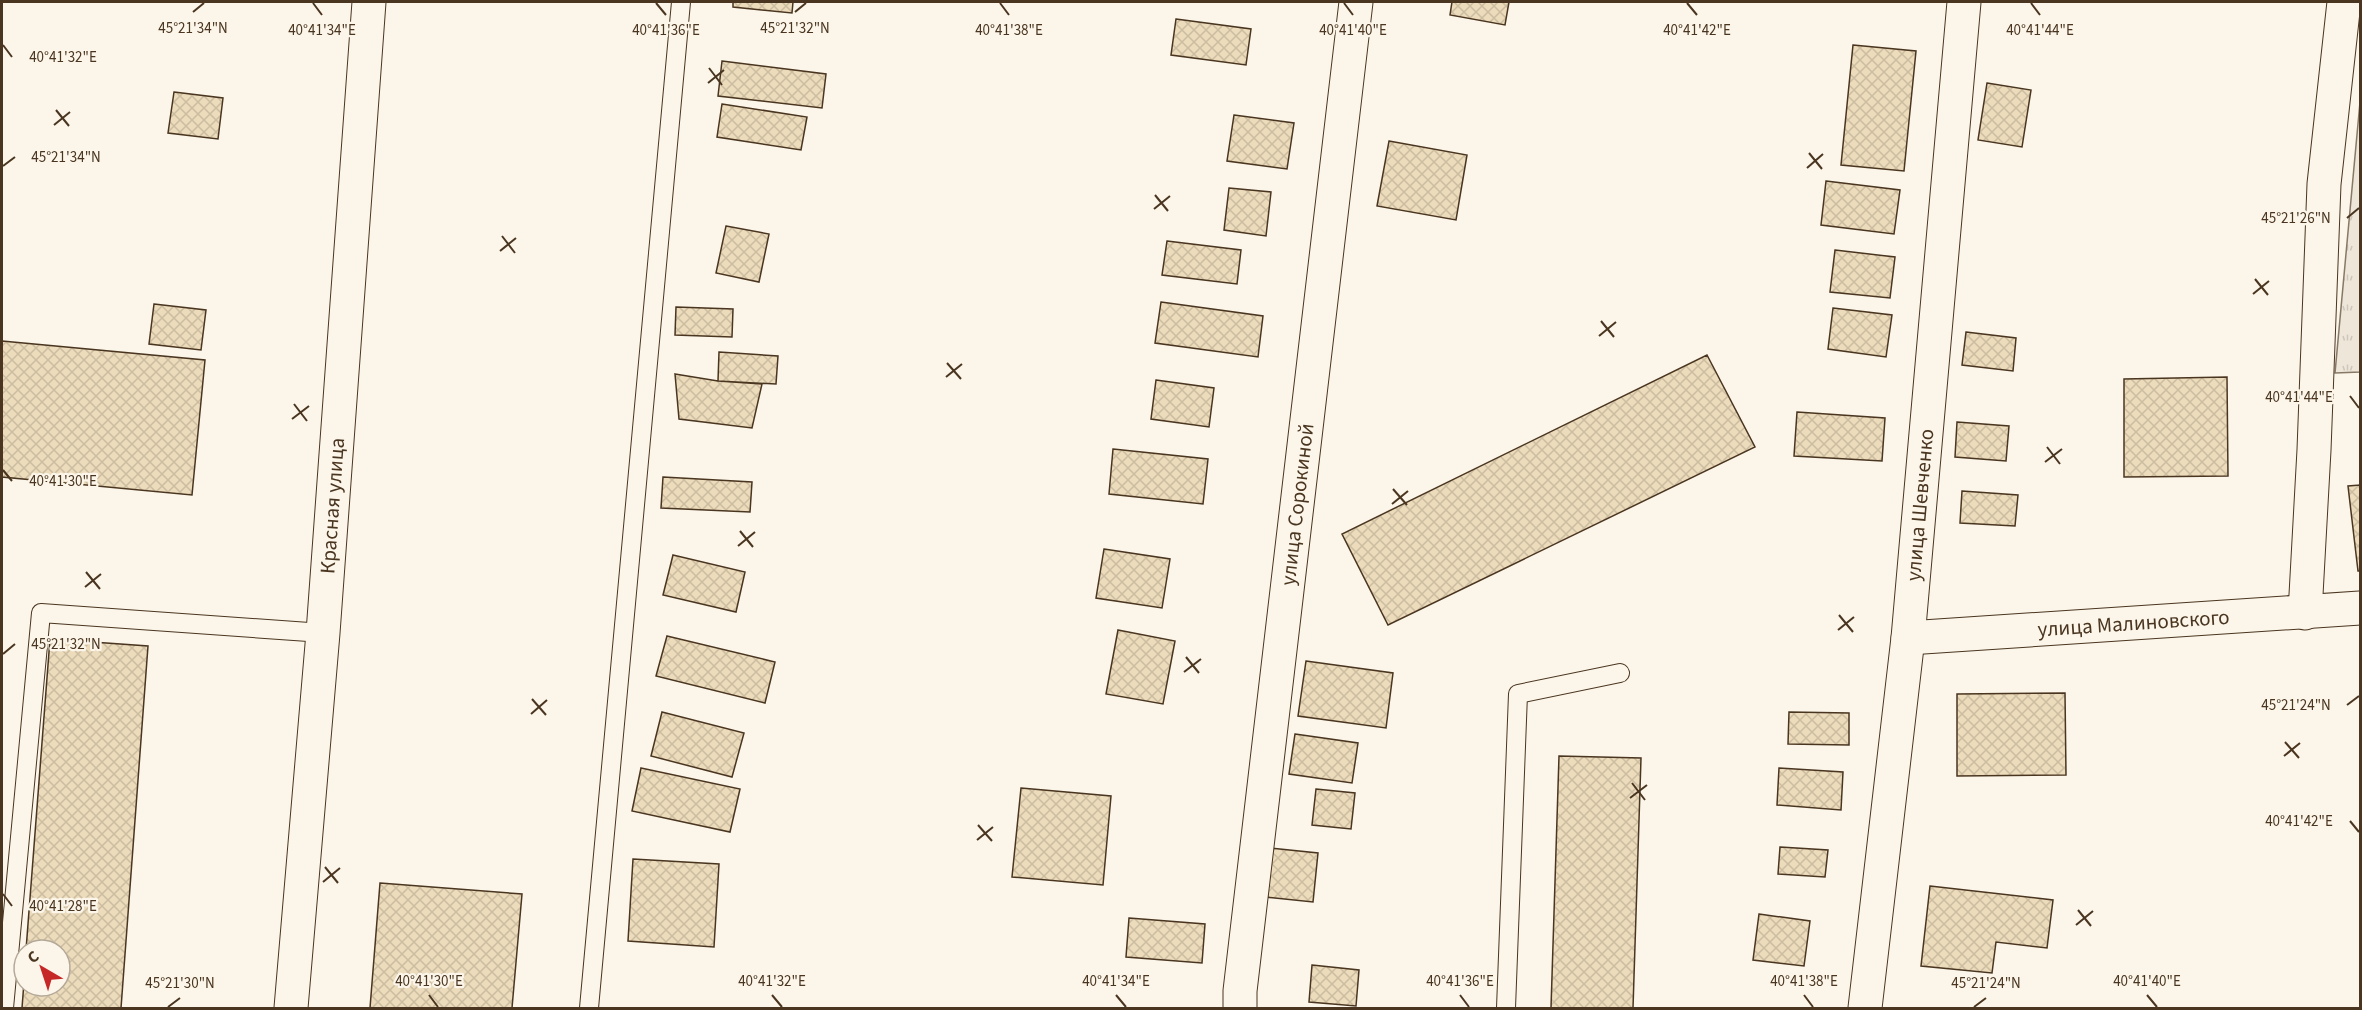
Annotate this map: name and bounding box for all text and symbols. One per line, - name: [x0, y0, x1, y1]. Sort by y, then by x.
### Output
- text: 45°21'34"N: [158, 18, 228, 39]
- text: 45°21'32"N: [760, 18, 830, 39]
- text: 40°41'34"E: [288, 20, 356, 41]
- text: 40°41'36"E: [632, 20, 700, 41]
- text: 40°41'38"E: [975, 20, 1043, 41]
- text: 40°41'40"E: [1319, 20, 1387, 41]
- text: 40°41'42"E: [1663, 20, 1731, 41]
- text: 40°41'44"E: [2006, 20, 2074, 41]
- text: 40°41'32"E: [29, 47, 97, 68]
- text: 45°21'34"N: [31, 147, 101, 168]
- text: 45°21'26"N: [2261, 208, 2331, 229]
- text: 40°41'44"E: [2265, 387, 2333, 408]
- street label: улица Сорокиной: [1273, 422, 1321, 587]
- street label: улица Шевченко: [1898, 427, 1941, 583]
- street label: Красная улица: [312, 437, 352, 575]
- text: 40°41'30"E: [29, 471, 97, 492]
- street label: улица Малиновского: [2037, 602, 2230, 644]
- text: 45°21'32"N: [31, 634, 101, 655]
- text: 45°21'24"N: [2261, 695, 2331, 716]
- text: 40°41'42"E: [2265, 811, 2333, 832]
- text: 40°41'28"E: [29, 896, 97, 917]
- north arrow: [12, 938, 72, 998]
- text: С: [23, 946, 44, 969]
- text: 40°41'30"E: [395, 971, 463, 992]
- text: 40°41'32"E: [738, 971, 806, 992]
- text: 40°41'34"E: [1082, 971, 1150, 992]
- text: 40°41'36"E: [1426, 971, 1494, 992]
- text: 40°41'38"E: [1770, 971, 1838, 992]
- text: 40°41'40"E: [2113, 971, 2181, 992]
- text: 45°21'30"N: [145, 973, 215, 994]
- text: 45°21'24"N: [1951, 973, 2021, 994]

